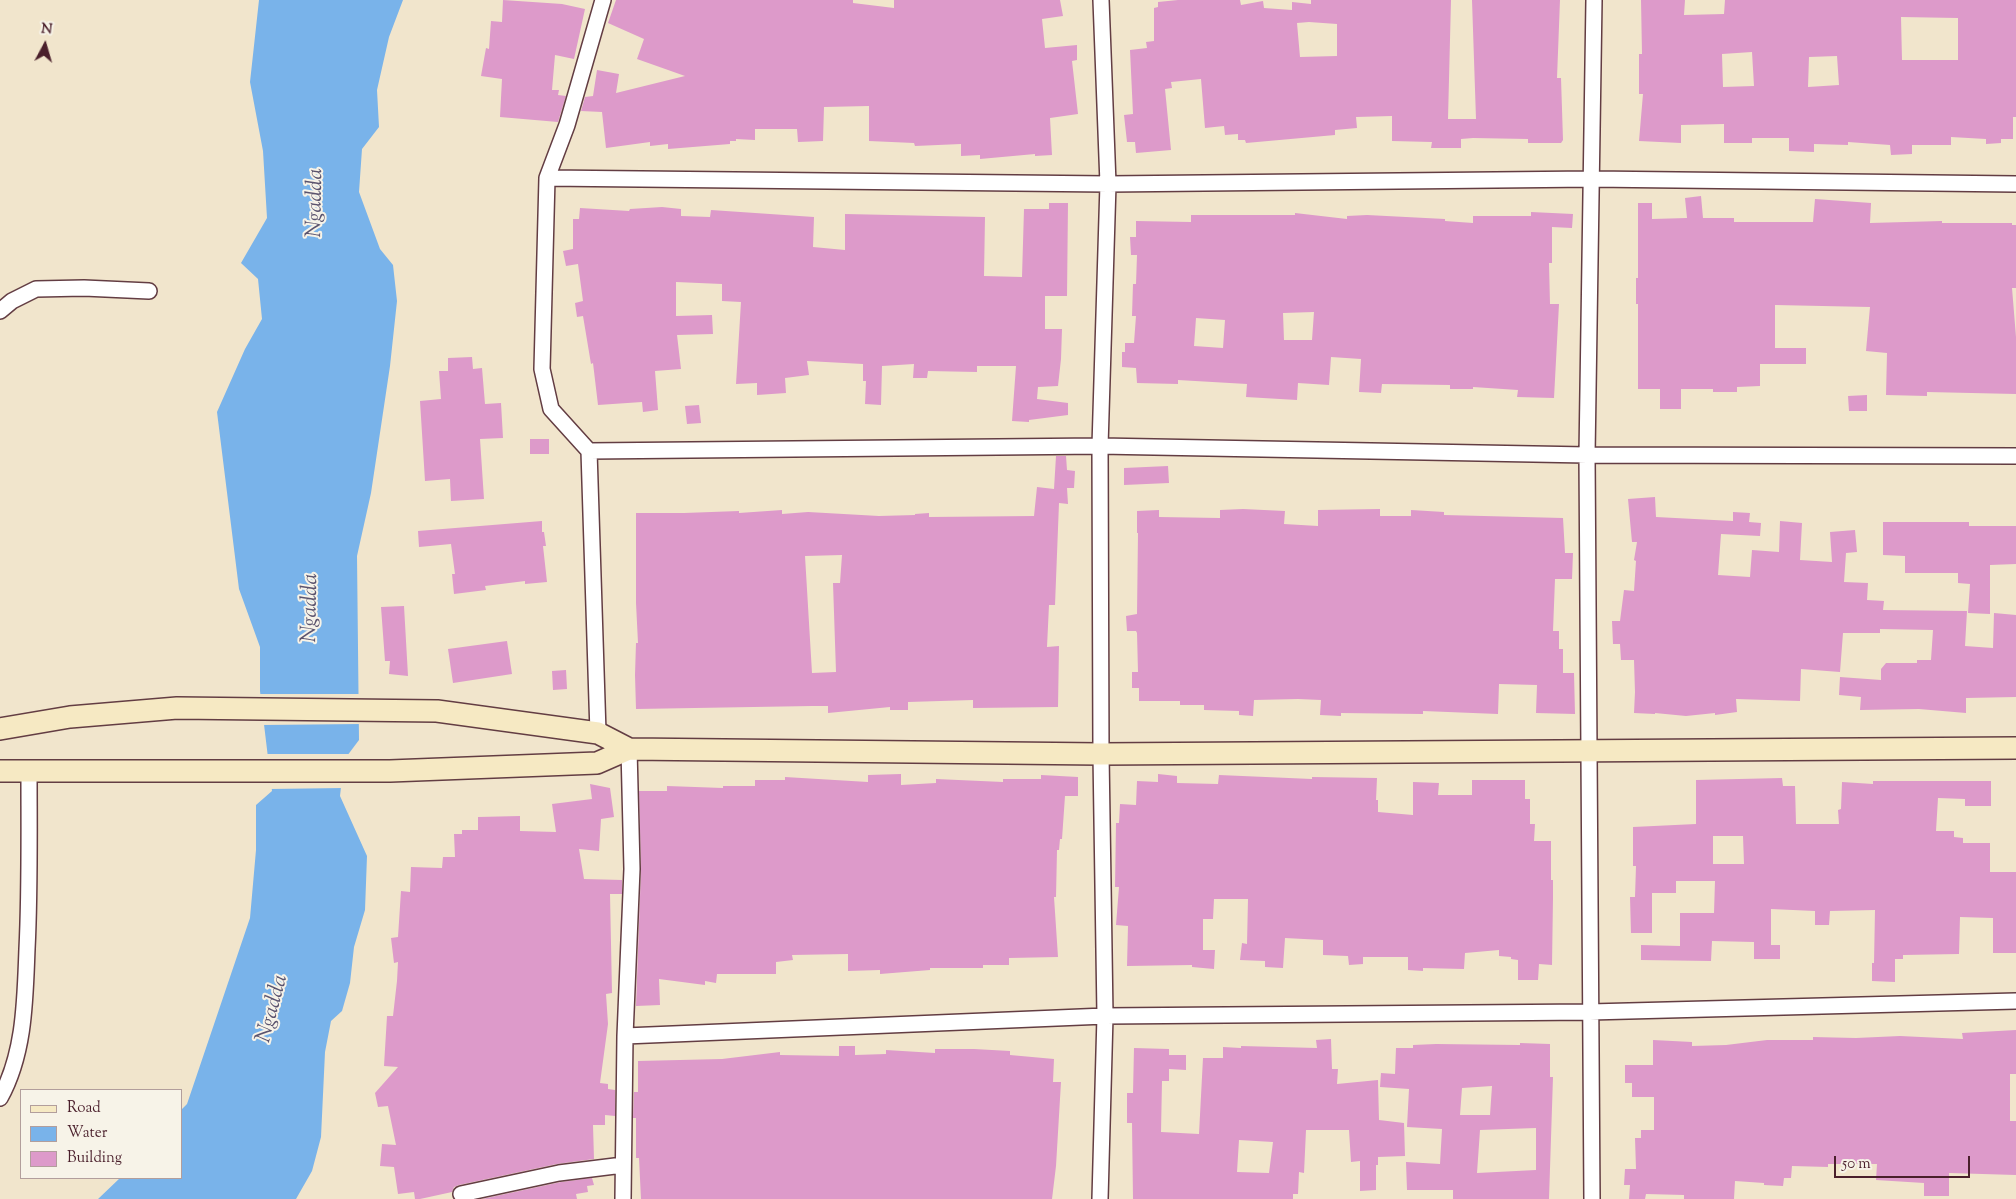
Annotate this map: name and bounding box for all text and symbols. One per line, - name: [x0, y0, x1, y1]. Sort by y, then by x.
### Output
- north arrow: [20, 20, 70, 70]
- text: N: [40, 20, 53, 41]
- water label: Ngadda: [303, 168, 331, 238]
- water label: Ngadda: [298, 573, 326, 643]
- water label: Ngadda: [252, 972, 296, 1046]
- legend: [20, 1089, 182, 1179]
- text: Road: [67, 1098, 101, 1119]
- text: Water: [67, 1123, 107, 1144]
- scale bar: [1836, 1146, 1972, 1178]
- text: Building: [67, 1148, 122, 1169]
- text: 50 m: [1842, 1154, 1871, 1175]

